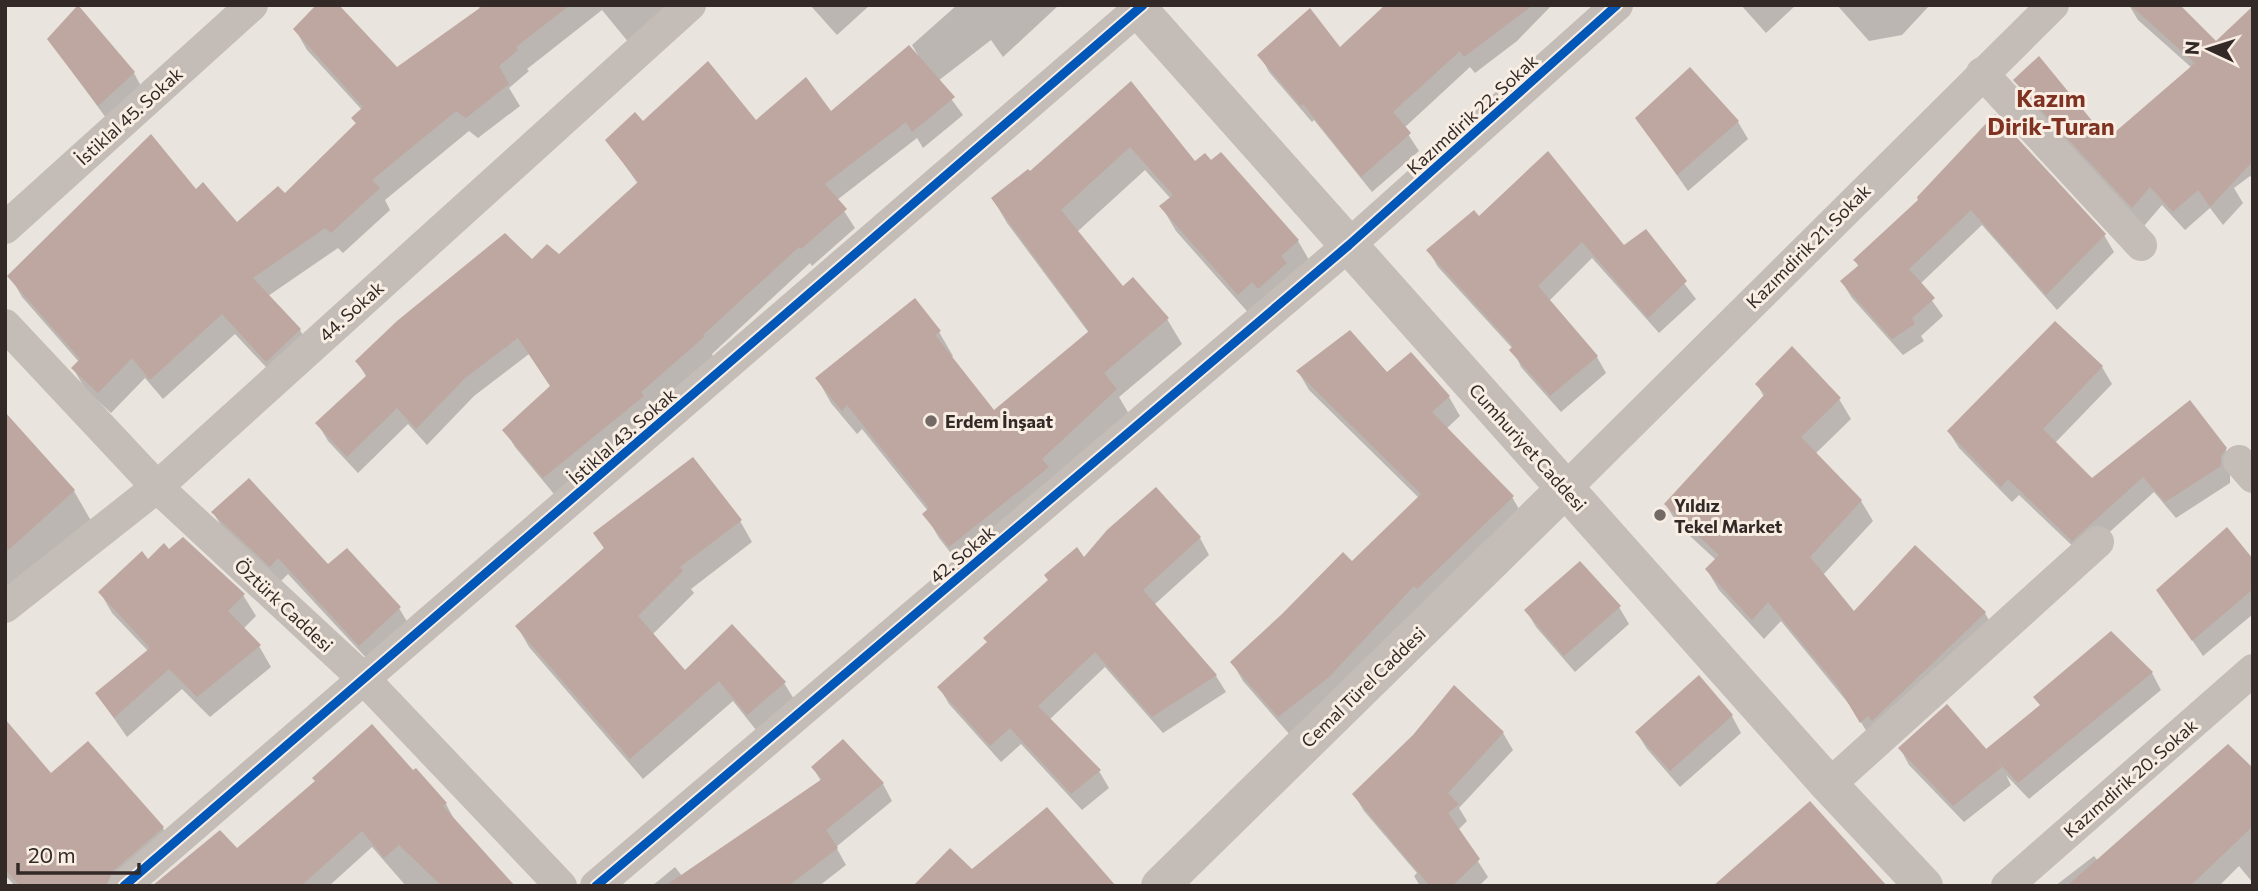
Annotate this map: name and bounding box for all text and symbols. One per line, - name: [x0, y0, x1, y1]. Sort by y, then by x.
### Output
- north arrow: [2174, 14, 2244, 84]
- text: N: [2180, 40, 2204, 56]
- street label: Kazımdirik 22. Sokak: [1402, 49, 1542, 179]
- street label: İstiklal 45. Sokak: [71, 62, 187, 170]
- district label: Kazım Dirik-Turan: [1987, 83, 2115, 140]
- street label: Kazımdirik 21. Sokak: [1741, 179, 1875, 313]
- street label: 44. Sokak: [314, 276, 388, 346]
- street label: Cumhuriyet Caddesi: [1465, 379, 1591, 515]
- street label: İstiklal 43. Sokak: [564, 383, 681, 489]
- place label: Erdem İnşaat: [945, 410, 1053, 432]
- marker: Erdem İnşaat: [923, 413, 939, 429]
- place label: Yıldız Tekel Market: [1674, 494, 1783, 537]
- marker: Yıldız Tekel Market: [1652, 507, 1668, 523]
- street label: 42. Sokak: [925, 520, 999, 588]
- street label: Öztürk Caddesi: [230, 554, 338, 656]
- street label: Cemal Türel Caddesi: [1296, 622, 1430, 752]
- street label: Kazımdirik 20. Sokak: [2059, 714, 2202, 842]
- scale bar: [18, 832, 138, 876]
- text: 20 m: [28, 842, 76, 867]

